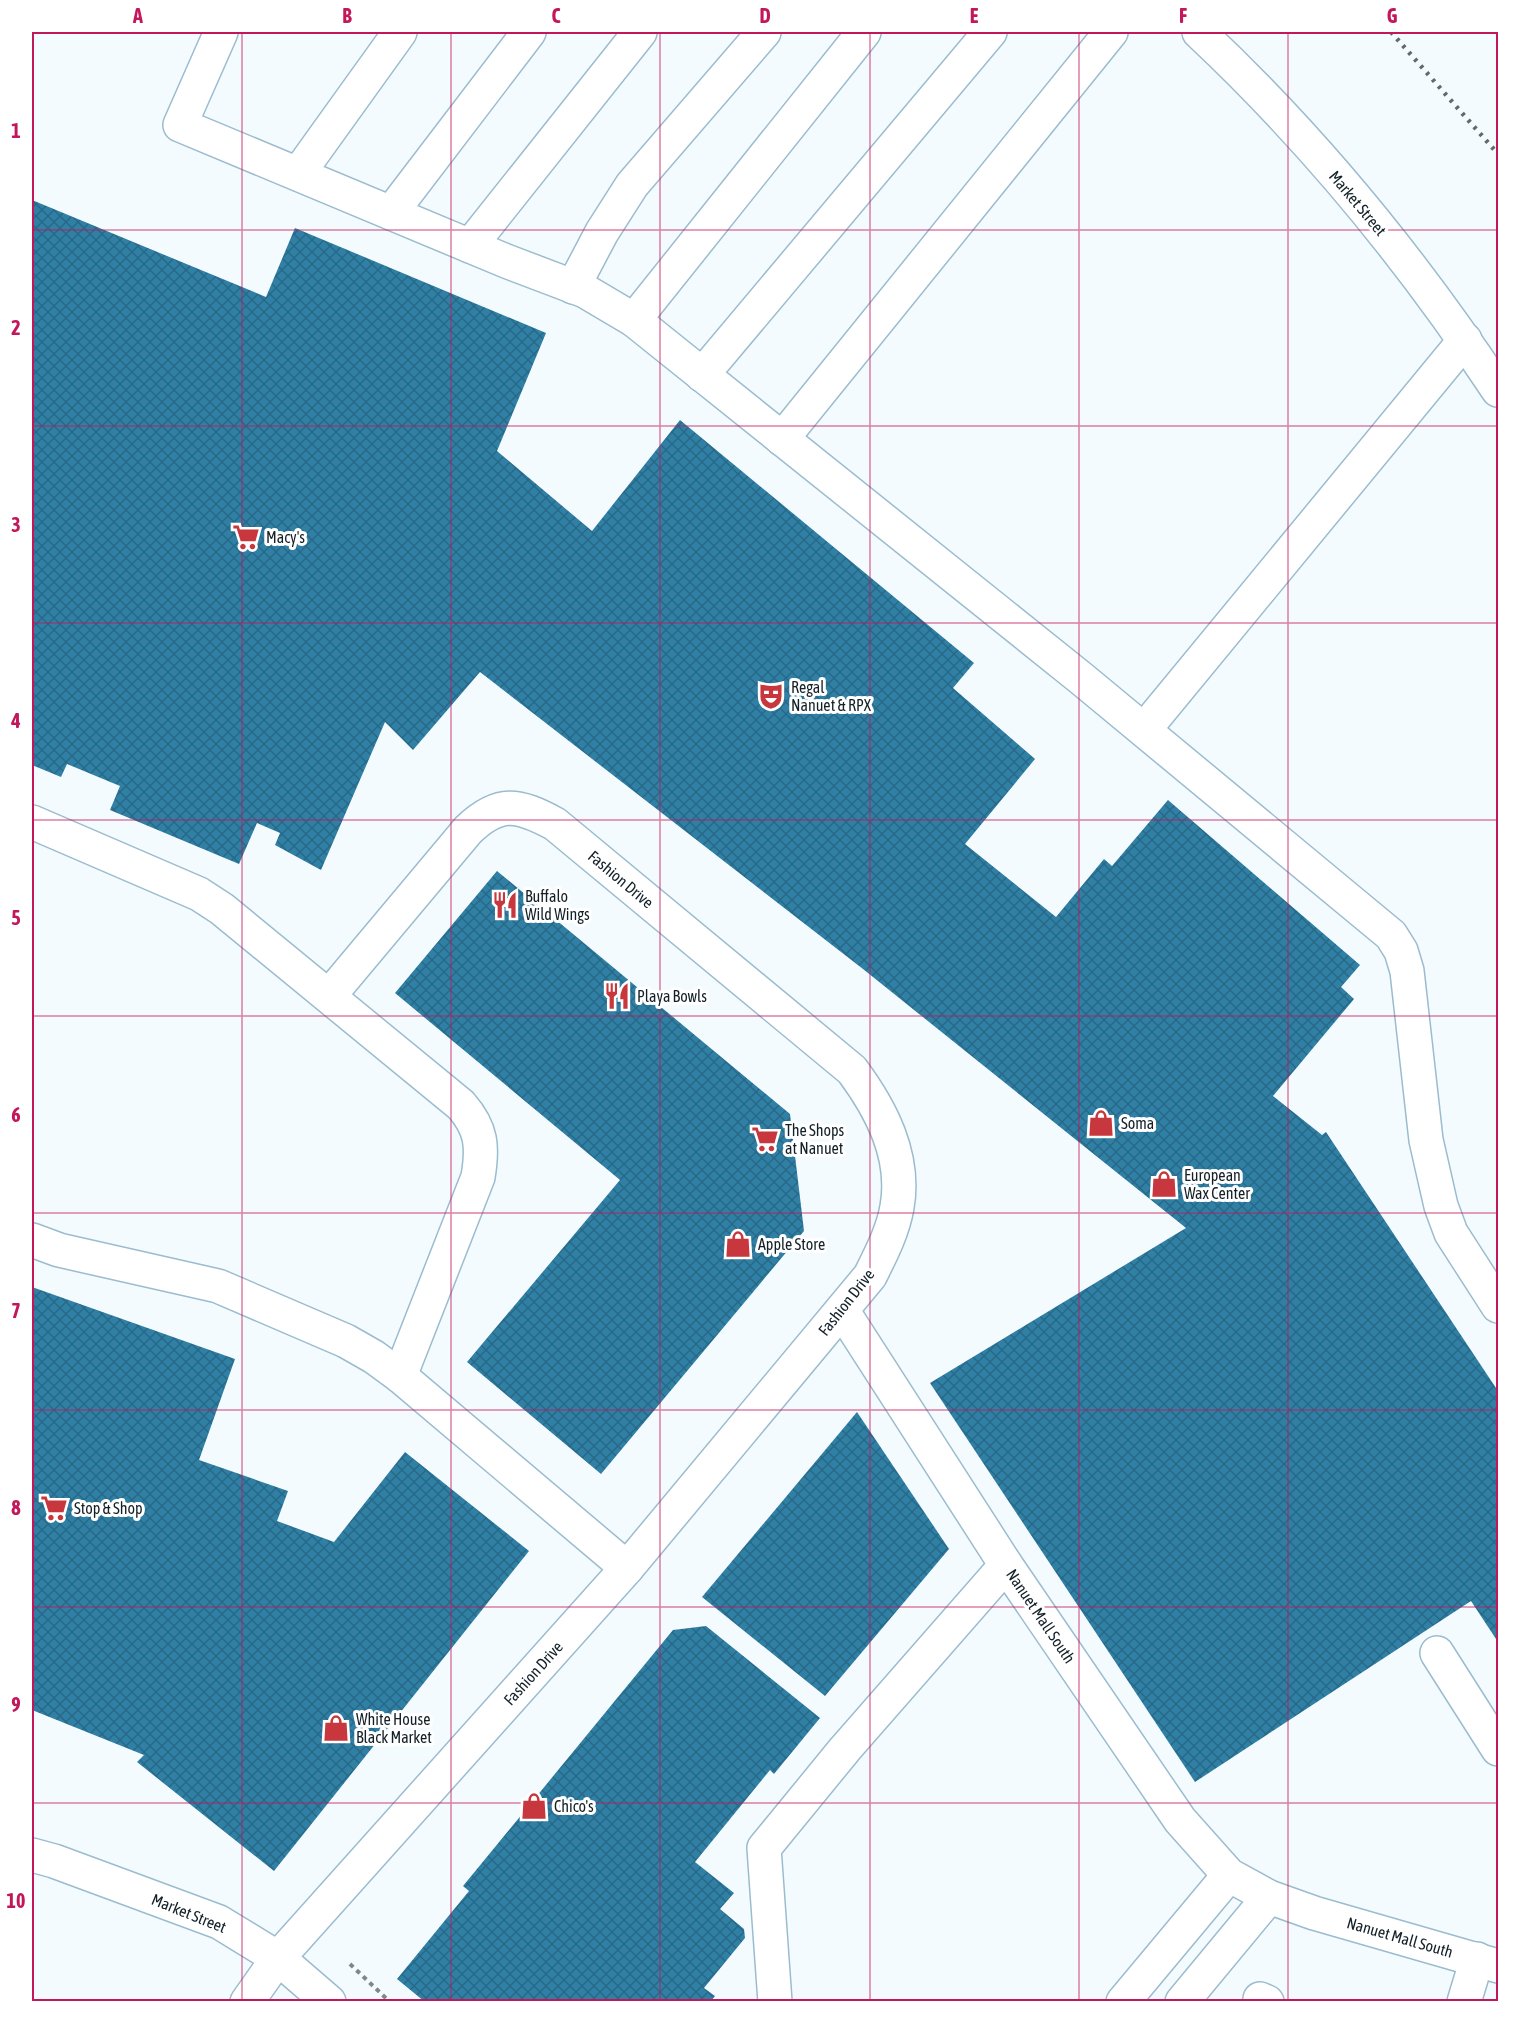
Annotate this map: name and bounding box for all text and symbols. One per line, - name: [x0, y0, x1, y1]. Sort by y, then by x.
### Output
- text: A: [132, 4, 143, 27]
- text: B: [342, 4, 352, 27]
- text: C: [552, 4, 561, 27]
- text: D: [759, 4, 771, 27]
- text: E: [970, 4, 979, 27]
- text: F: [1179, 4, 1187, 27]
- text: G: [1387, 4, 1398, 27]
- text: 1: [11, 119, 21, 142]
- street label: Market Street: [1326, 167, 1390, 239]
- text: 2: [11, 316, 21, 339]
- text: 3: [11, 513, 21, 536]
- supermarket icon: Macy's: [231, 522, 261, 552]
- place label: Macy's: [266, 528, 305, 547]
- place label: Regal Nanuet & RPX: [791, 678, 872, 714]
- theatre icon: Regal Nanuet & RPX: [756, 681, 786, 711]
- text: 4: [10, 709, 21, 732]
- street label: Fashion Drive: [585, 847, 657, 911]
- place label: Buffalo Wild Wings: [525, 887, 590, 924]
- restaurant icon: Buffalo Wild Wings: [490, 890, 520, 920]
- text: 5: [11, 906, 21, 929]
- restaurant icon: Playa Bowls: [602, 981, 632, 1011]
- place label: Playa Bowls: [637, 987, 707, 1006]
- text: 6: [11, 1103, 21, 1126]
- shop icon: Soma: [1086, 1108, 1116, 1138]
- place label: Soma: [1121, 1114, 1154, 1132]
- place label: The Shops at Nanuet: [785, 1121, 845, 1157]
- supermarket icon: The Shops at Nanuet: [750, 1124, 780, 1154]
- place label: European Wax Center: [1184, 1166, 1250, 1202]
- shop icon: European Wax Center: [1149, 1169, 1179, 1199]
- shop icon: Apple Store: [723, 1229, 753, 1259]
- place label: Apple Store: [758, 1235, 825, 1254]
- street label: Fashion Drive: [815, 1265, 877, 1339]
- text: 7: [11, 1299, 21, 1322]
- supermarket icon: Stop & Shop: [39, 1493, 69, 1523]
- text: 8: [11, 1496, 21, 1519]
- place label: Stop & Shop: [74, 1499, 143, 1518]
- street label: Nanuet Mall South: [1003, 1566, 1079, 1666]
- street label: Fashion Drive: [500, 1638, 566, 1708]
- text: 9: [11, 1693, 21, 1716]
- place label: White House Black Market: [356, 1710, 432, 1746]
- shop icon: White House Black Market: [321, 1713, 351, 1743]
- shop icon: Chico's: [519, 1791, 549, 1821]
- place label: Chico's: [554, 1797, 594, 1815]
- text: 10: [7, 1889, 25, 1912]
- street label: Market Street: [149, 1890, 229, 1936]
- street label: Nanuet Mall South: [1345, 1913, 1455, 1961]

